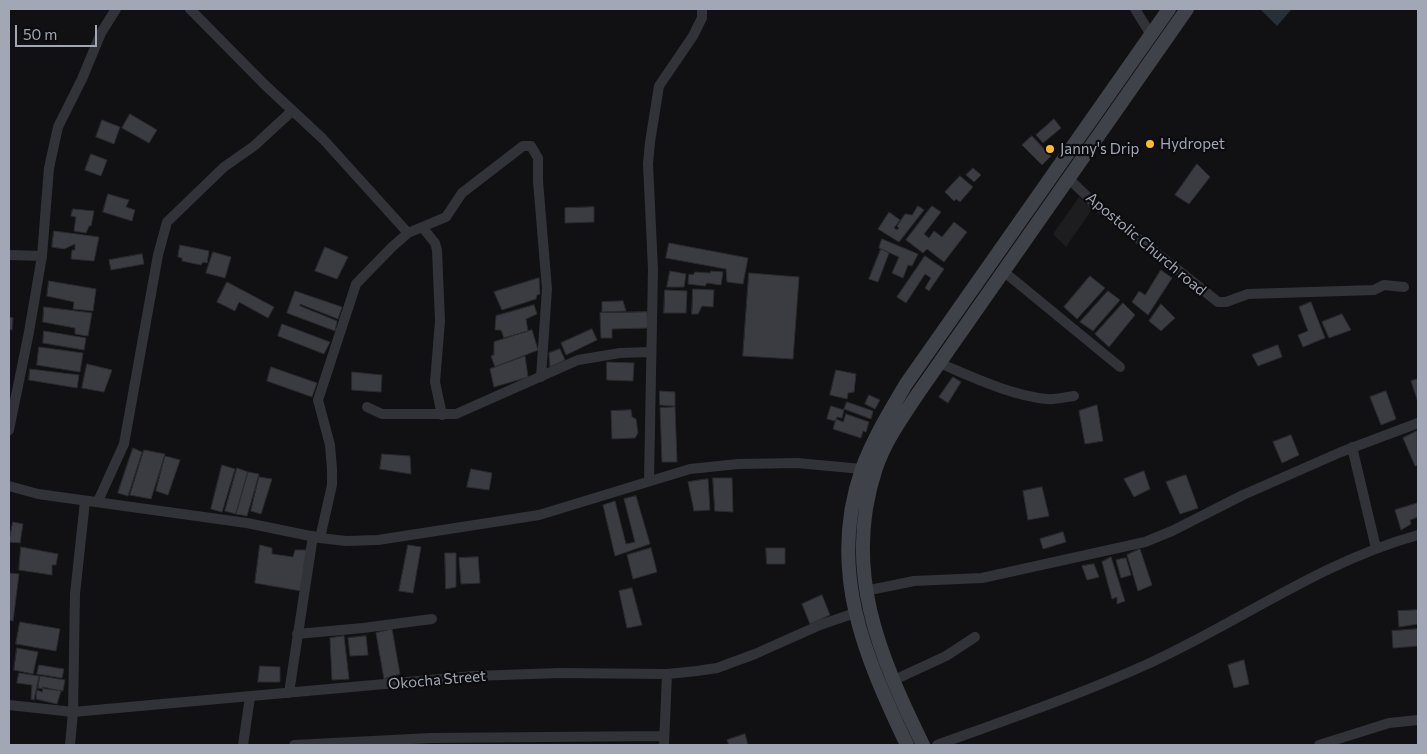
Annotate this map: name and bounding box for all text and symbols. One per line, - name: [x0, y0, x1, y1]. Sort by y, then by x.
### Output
- scale bar: [18, 15, 100, 47]
- text: 50 m: [23, 25, 57, 43]
- place label: Hydropet: [1160, 135, 1225, 153]
- marker: Hydropet: [1144, 138, 1156, 150]
- place label: Janny's Drip: [1060, 140, 1139, 158]
- marker: Janny's Drip: [1044, 143, 1056, 155]
- street label: Apostolic Church road: [1082, 189, 1210, 299]
- street label: Okocha Street: [387, 667, 487, 693]

